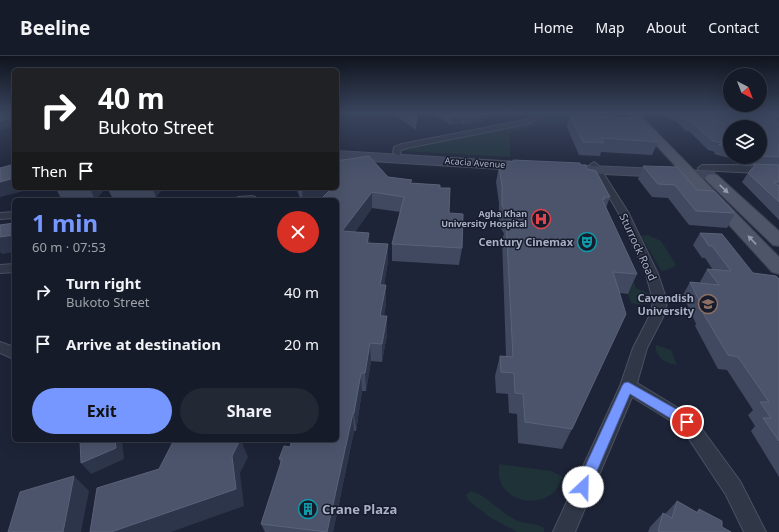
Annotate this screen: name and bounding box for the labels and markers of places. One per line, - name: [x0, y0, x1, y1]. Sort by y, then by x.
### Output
- place label: Agha Khan University Hospital: [441, 207, 527, 230]
- hospital icon: Agha Khan University Hospital: [530, 208, 552, 230]
- theatre icon: Century Cinemax: [576, 231, 598, 253]
- place label: Century Cinemax: [478, 234, 574, 249]
- place label: Cavendish University: [637, 290, 695, 318]
- school or university icon: Cavendish University: [697, 293, 719, 315]
- pin: [670, 405, 704, 439]
- building icon: Crane Plaza: [297, 498, 319, 520]
- place label: Crane Plaza: [322, 500, 397, 518]

